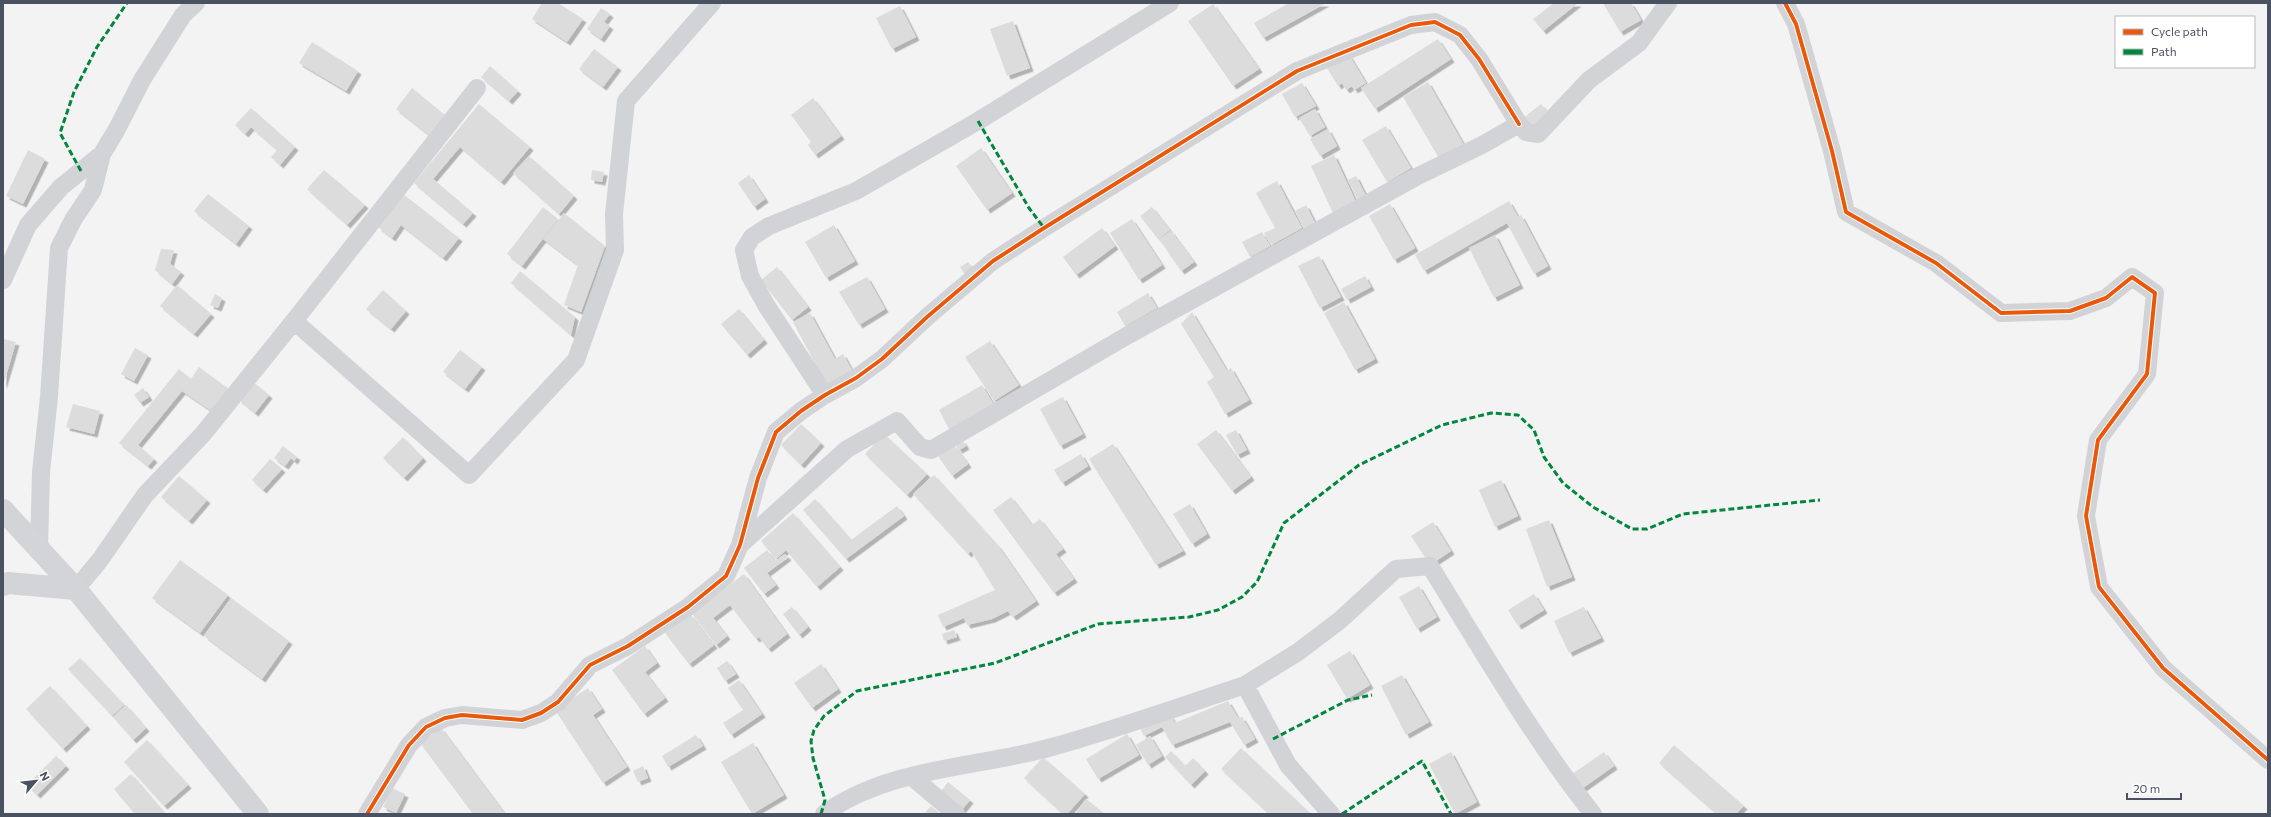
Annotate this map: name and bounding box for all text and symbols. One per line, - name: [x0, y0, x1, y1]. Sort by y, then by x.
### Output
- legend: [2115, 16, 2255, 68]
- text: Cycle path: [2151, 24, 2208, 38]
- text: Path: [2151, 44, 2177, 58]
- north arrow: [16, 761, 56, 801]
- text: N: [38, 769, 53, 783]
- scale bar: [2127, 775, 2181, 801]
- text: 20 m: [2133, 781, 2160, 795]

